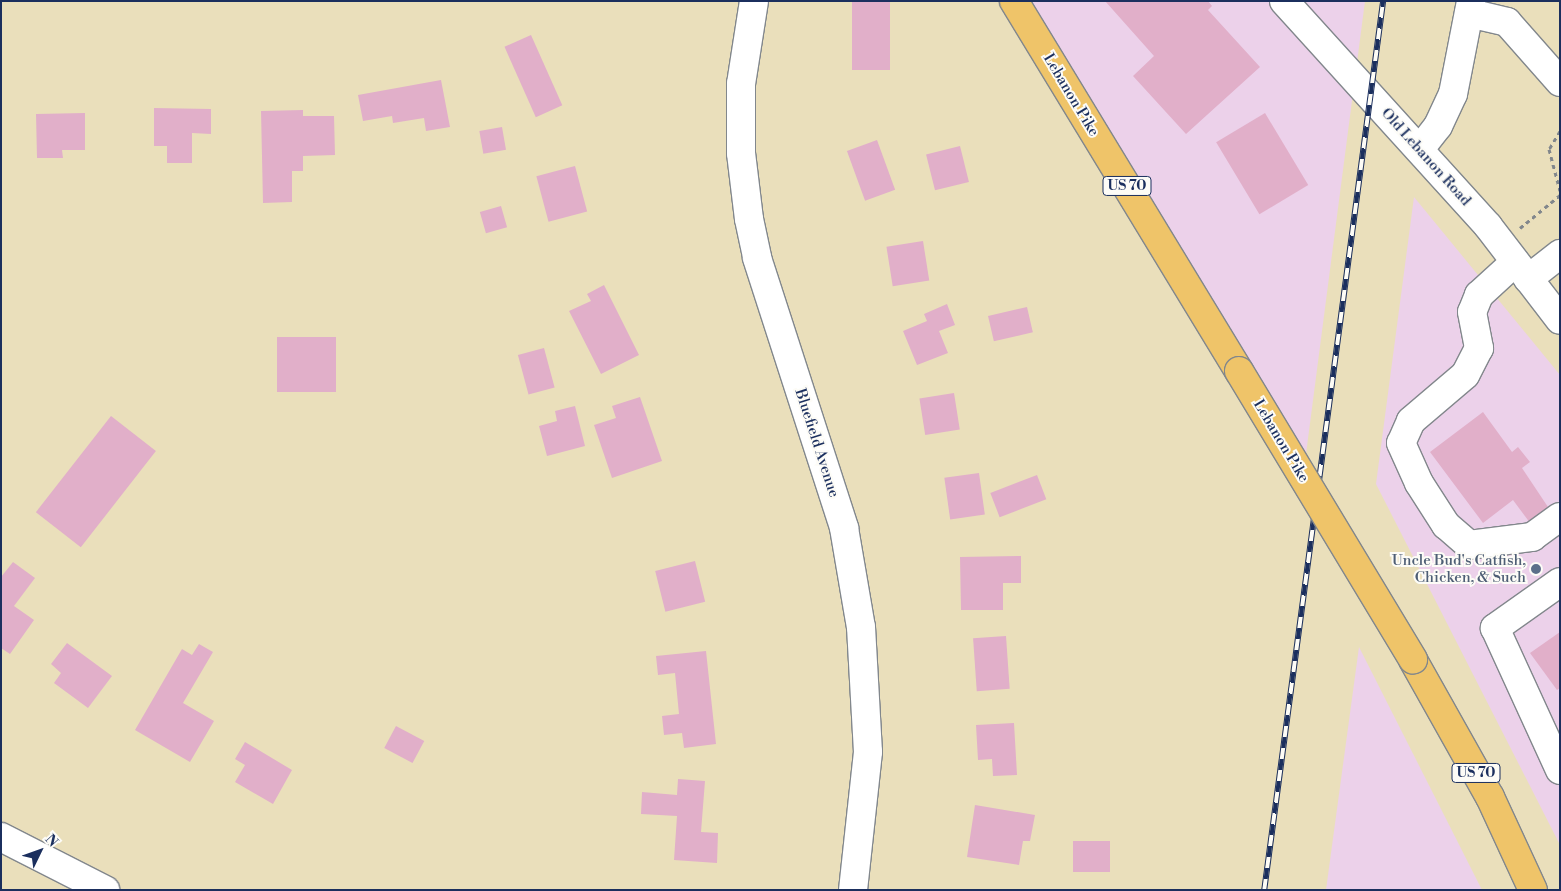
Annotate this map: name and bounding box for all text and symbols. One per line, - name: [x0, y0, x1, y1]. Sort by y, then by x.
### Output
- street label: Lebanon Pike: [1039, 50, 1103, 140]
- street label: Old Lebanon Road: [1377, 104, 1475, 210]
- road number: US 70: [1102, 175, 1152, 198]
- street label: Bluefield Avenue: [791, 386, 843, 500]
- street label: Lebanon Pike: [1249, 396, 1313, 486]
- place label: Uncle Bud's Catfish, Chicken, & Such: [1392, 551, 1526, 586]
- marker: Uncle Bud's Catfish, Chicken, & Such: [1530, 563, 1542, 575]
- road number: US 70: [1451, 761, 1501, 784]
- north arrow: [15, 826, 65, 876]
- text: N: [41, 831, 62, 851]

